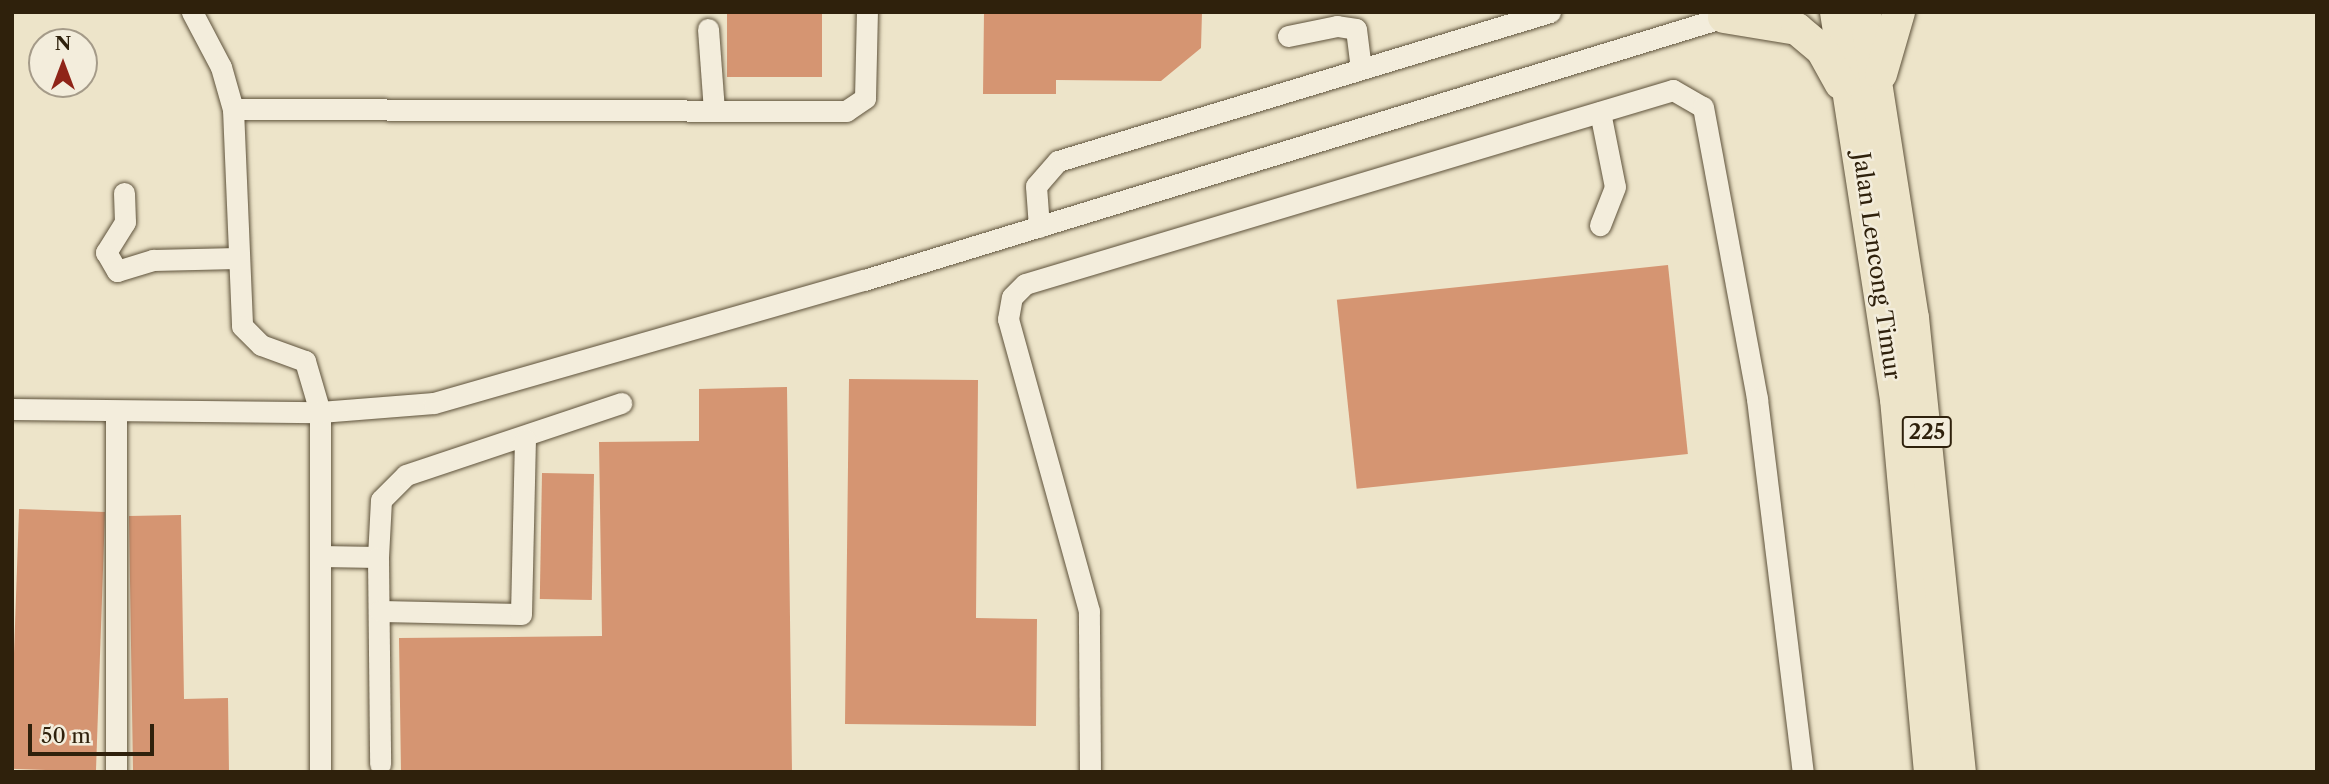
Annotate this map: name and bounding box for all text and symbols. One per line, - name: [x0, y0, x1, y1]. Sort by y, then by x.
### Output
- north arrow: [28, 28, 98, 98]
- text: N: [55, 32, 71, 55]
- street label: Jalan Lencong Timur: [1847, 150, 1907, 382]
- road number: 225: [1901, 414, 1953, 450]
- scale bar: [32, 710, 158, 754]
- text: 50 m: [41, 723, 91, 748]

